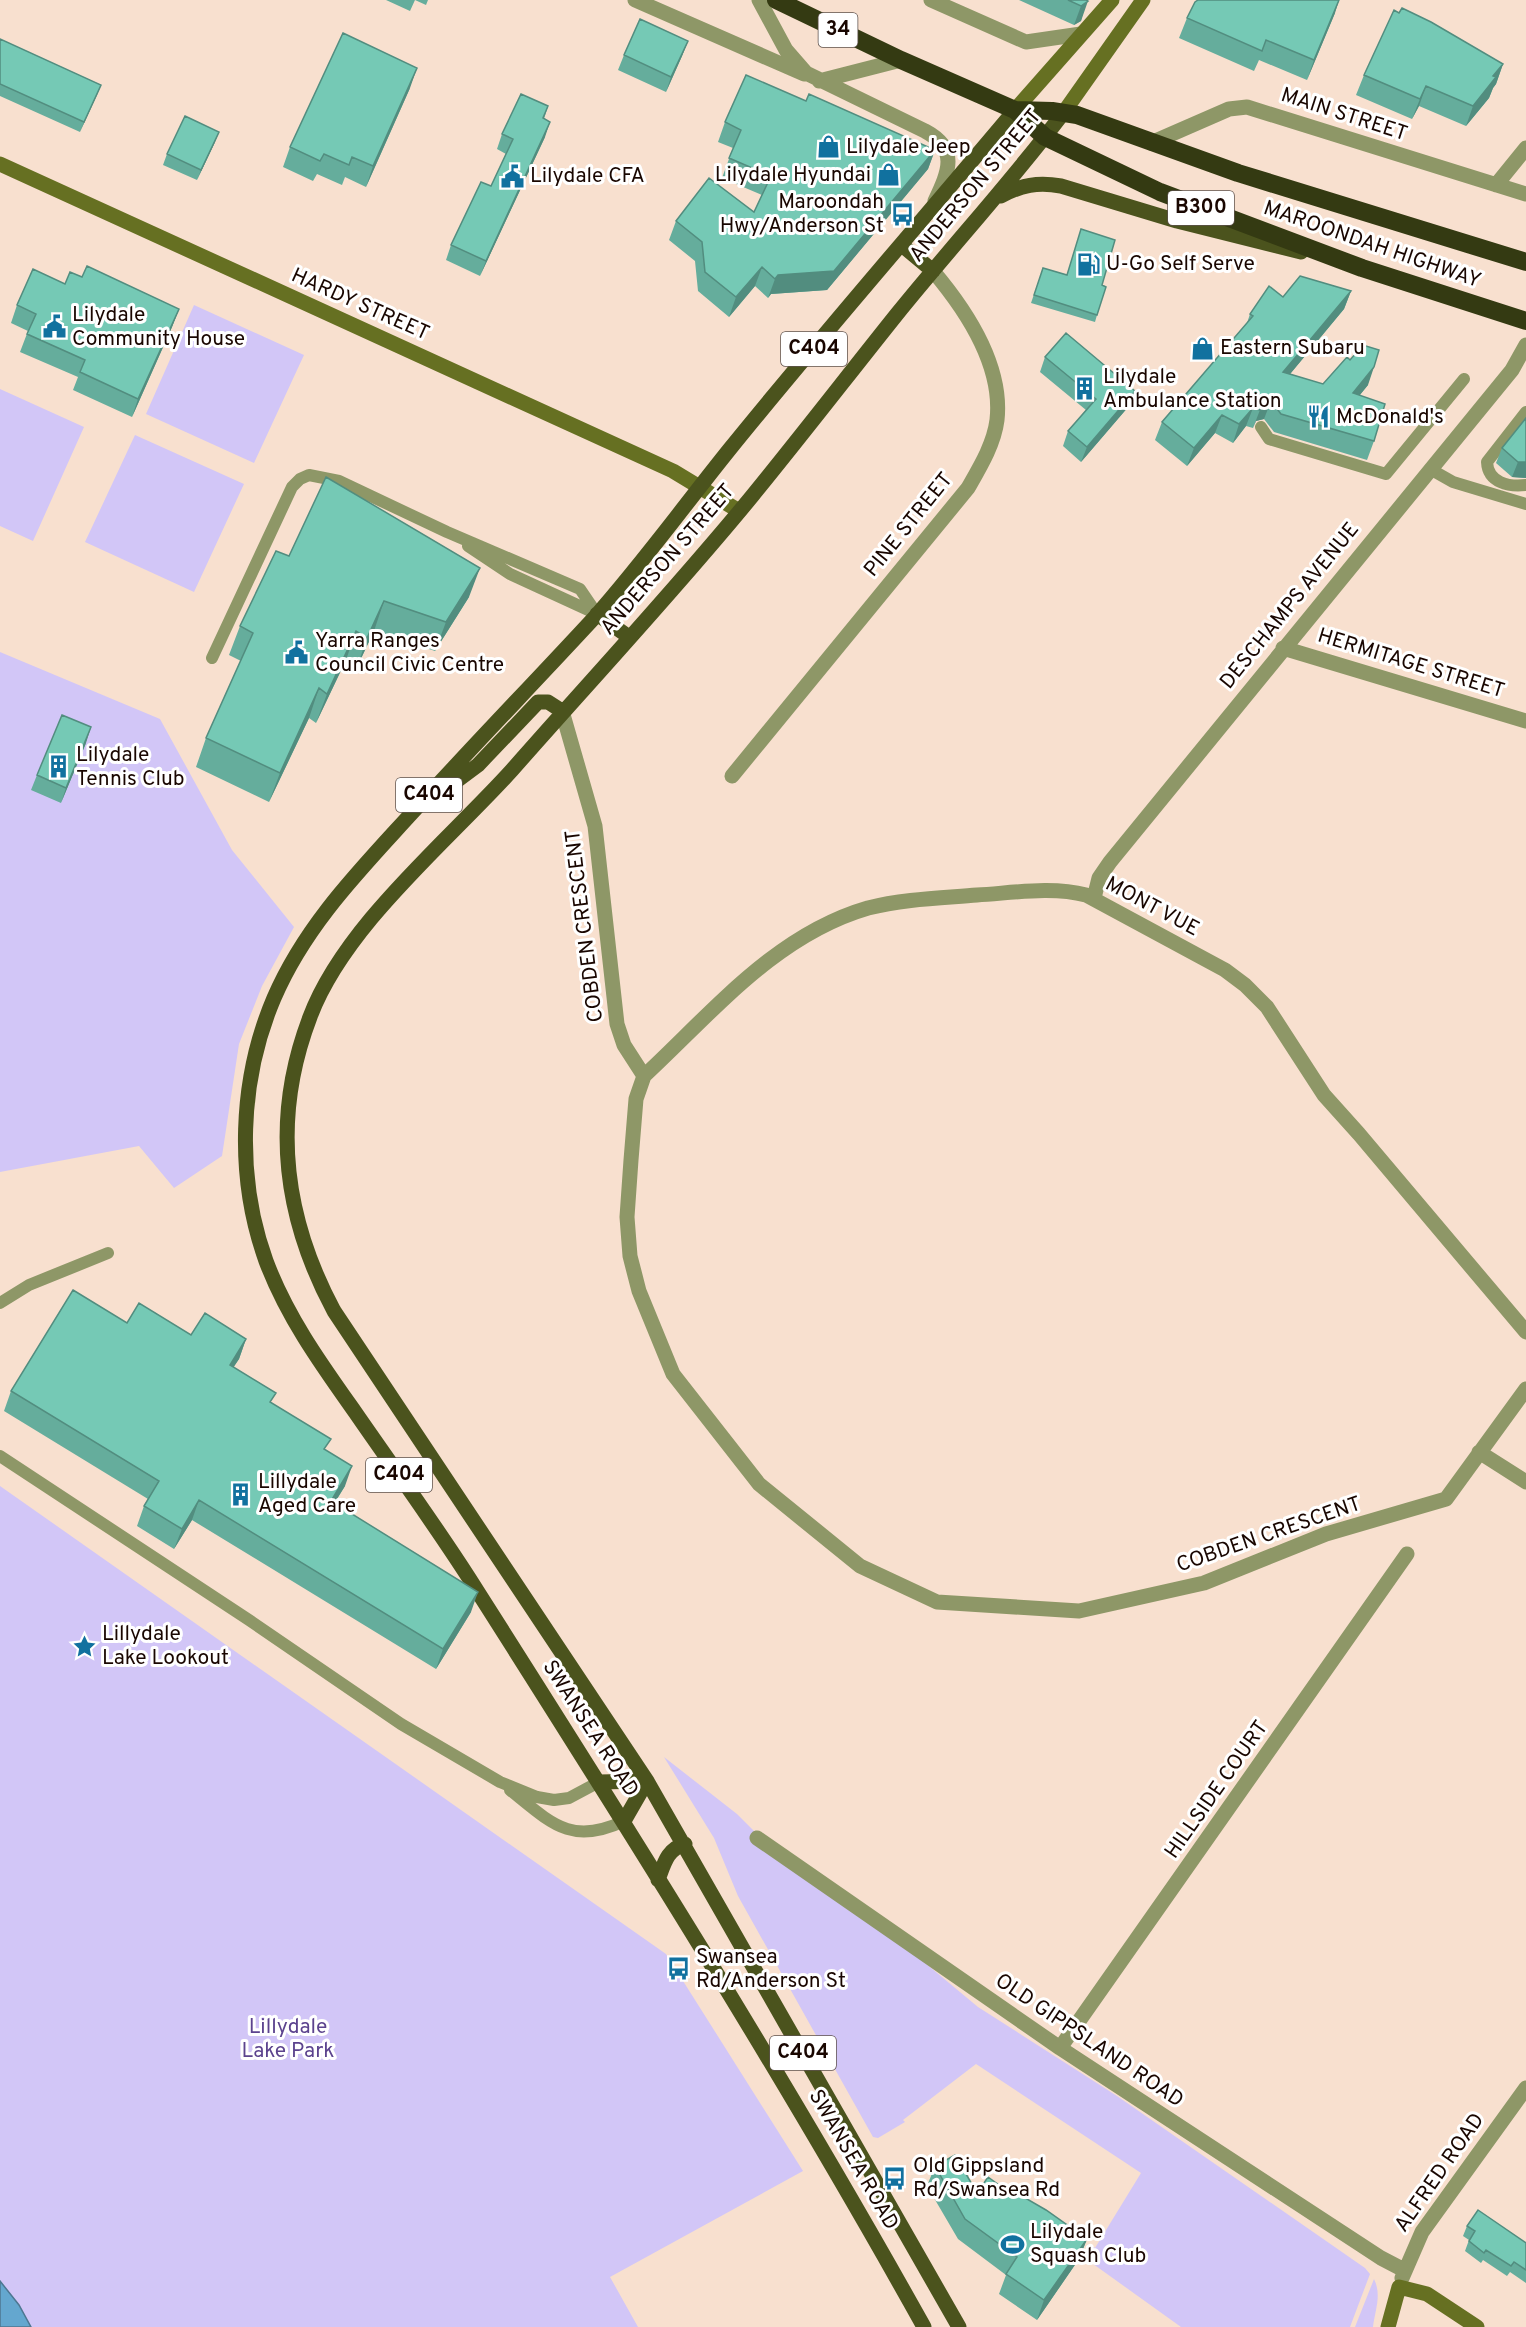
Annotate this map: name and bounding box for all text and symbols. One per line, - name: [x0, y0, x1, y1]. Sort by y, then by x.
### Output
- road number: 34: [818, 13, 858, 47]
- street label: MAIN STREET: [1277, 82, 1411, 148]
- street label: ANDERSON STREET: [904, 104, 1048, 268]
- shop icon: Lilydale Jeep: [815, 134, 841, 160]
- place label: Lilydale Jeep: [846, 134, 971, 161]
- place label: Lilydale Hyundai: [715, 162, 871, 189]
- shop icon: Lilydale Hyundai: [876, 162, 902, 188]
- public building icon: Lilydale CFA: [499, 163, 525, 189]
- place label: Lilydale CFA: [530, 163, 645, 190]
- place label: Maroondah Hwy/Anderson St: [720, 189, 884, 240]
- road number: B300: [1168, 191, 1234, 225]
- street label: MAROONDAH HIGHWAY: [1260, 195, 1484, 295]
- bus stop icon: Maroondah Hwy/Anderson St: [889, 201, 915, 227]
- fuel station icon: U-Go Self Serve: [1075, 251, 1101, 277]
- place label: U-Go Self Serve: [1106, 251, 1255, 278]
- street label: HARDY STREET: [287, 262, 433, 348]
- place label: Lilydale Community House: [72, 302, 245, 353]
- public building icon: Lilydale Community House: [41, 314, 67, 340]
- road number: C404: [781, 332, 847, 366]
- shop icon: Eastern Subaru: [1189, 335, 1215, 361]
- place label: Eastern Subaru: [1220, 335, 1365, 362]
- place label: Lilydale Ambulance Station: [1103, 364, 1282, 415]
- building icon: Lilydale Ambulance Station: [1072, 376, 1098, 402]
- restaurant icon: McDonald's: [1305, 404, 1331, 430]
- place label: McDonald's: [1336, 404, 1444, 431]
- street label: PINE STREET: [859, 467, 959, 583]
- street label: ANDERSON STREET: [595, 479, 741, 641]
- street label: DESCHAMPS AVENUE: [1214, 517, 1366, 695]
- street label: HERMITAGE STREET: [1314, 623, 1508, 705]
- place label: Yarra Ranges Council Civic Centre: [315, 628, 504, 679]
- public building icon: Yarra Ranges Council Civic Centre: [284, 640, 310, 666]
- place label: Lilydale Tennis Club: [76, 742, 185, 793]
- building icon: Lilydale Tennis Club: [45, 754, 71, 780]
- road number: C404: [396, 778, 462, 812]
- street label: COBDEN CRESCENT: [560, 828, 610, 1024]
- street label: MONT VUE: [1100, 871, 1204, 943]
- road number: C404: [366, 1458, 432, 1492]
- place label: Lillydale Aged Care: [258, 1469, 356, 1520]
- building icon: Lillydale Aged Care: [227, 1481, 253, 1507]
- street label: COBDEN CRESCENT: [1173, 1491, 1365, 1579]
- place label: Lillydale Lake Lookout: [102, 1621, 229, 1672]
- place icon: Lillydale Lake Lookout: [71, 1633, 97, 1659]
- street label: SWANSEA ROAD: [536, 1656, 644, 1802]
- street label: HILLSIDE COURT: [1159, 1716, 1275, 1864]
- place label: Swansea Rd/Anderson St: [696, 1944, 846, 1995]
- bus stop icon: Swansea Rd/Anderson St: [665, 1956, 691, 1982]
- street label: OLD GIPPSLAND ROAD: [990, 1968, 1188, 2114]
- park label: Lillydale Lake Park: [242, 2014, 334, 2065]
- road number: C404: [770, 2036, 836, 2070]
- street label: SWANSEA ROAD: [802, 2085, 904, 2235]
- street label: ALFRED ROAD: [1389, 2108, 1491, 2238]
- place label: Old Gippsland Rd/Swansea Rd: [913, 2153, 1060, 2204]
- bus stop icon: Old Gippsland Rd/Swansea Rd: [882, 2165, 908, 2191]
- place label: Lilydale Squash Club: [1030, 2219, 1146, 2270]
- sports icon: Lilydale Squash Club: [999, 2231, 1025, 2257]

